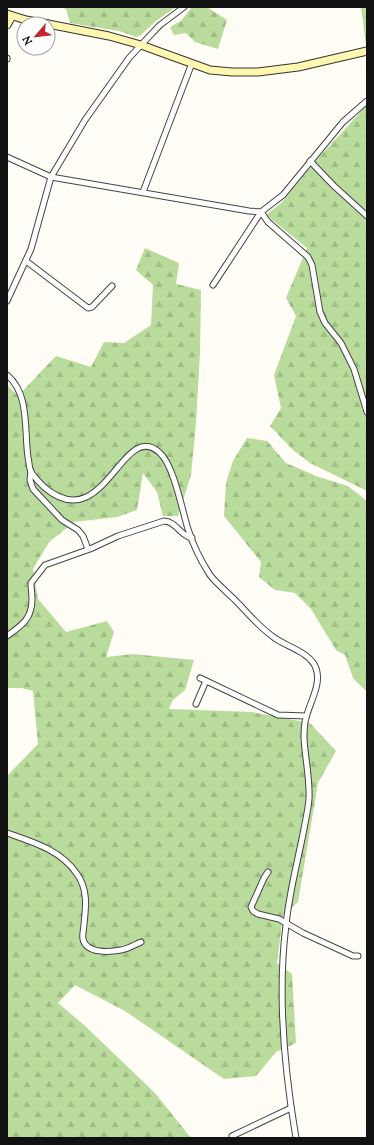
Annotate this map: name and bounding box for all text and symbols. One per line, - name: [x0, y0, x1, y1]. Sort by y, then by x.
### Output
- north arrow: [16, 16, 56, 56]
- text: N: [19, 33, 35, 48]

